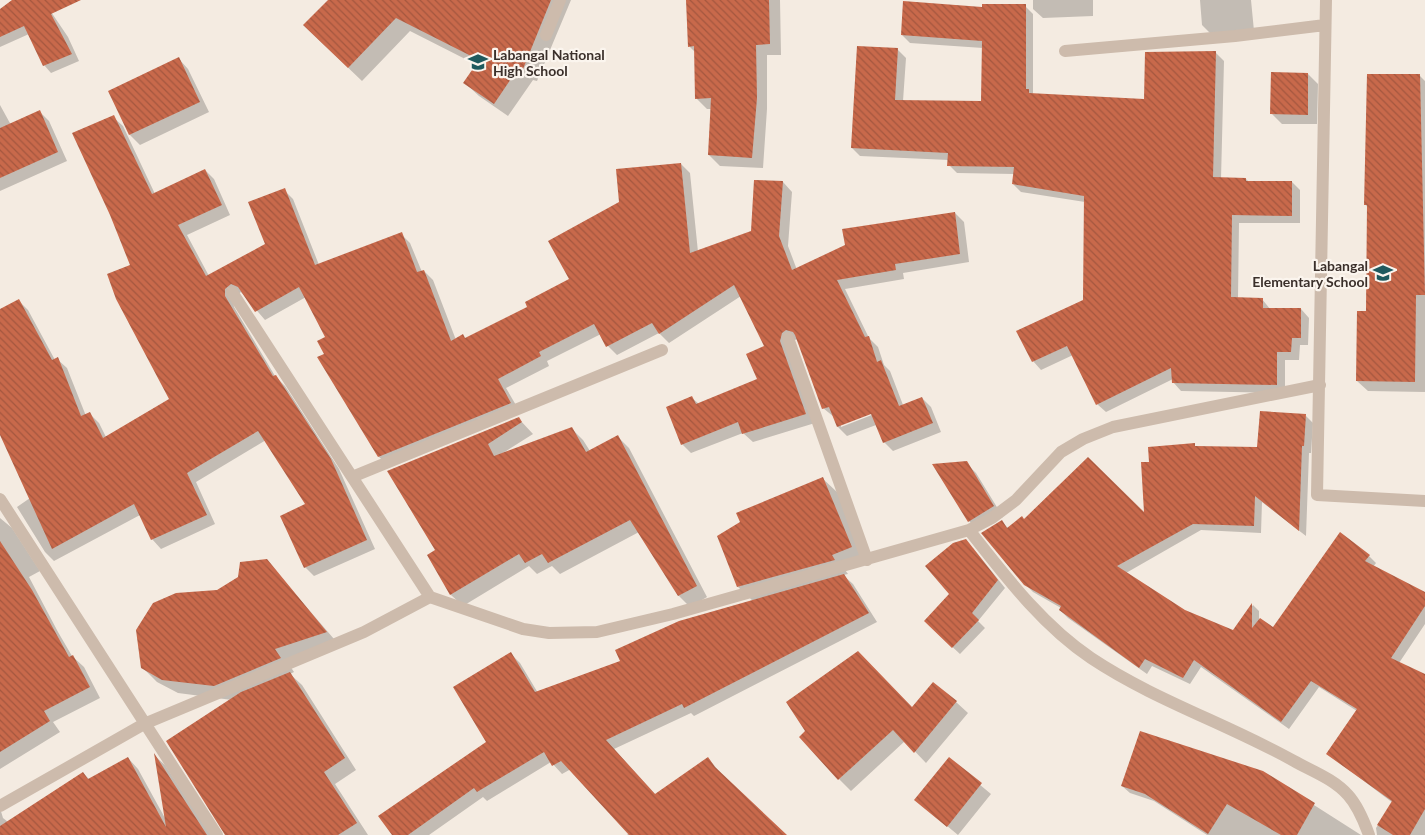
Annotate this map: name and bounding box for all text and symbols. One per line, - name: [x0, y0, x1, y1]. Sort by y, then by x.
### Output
- place label: Labangal National High School: [493, 46, 605, 79]
- school or university icon: Labangal National High School: [467, 51, 489, 73]
- place label: Labangal Elementary School: [1252, 257, 1368, 290]
- school or university icon: Labangal Elementary School: [1372, 262, 1394, 284]

